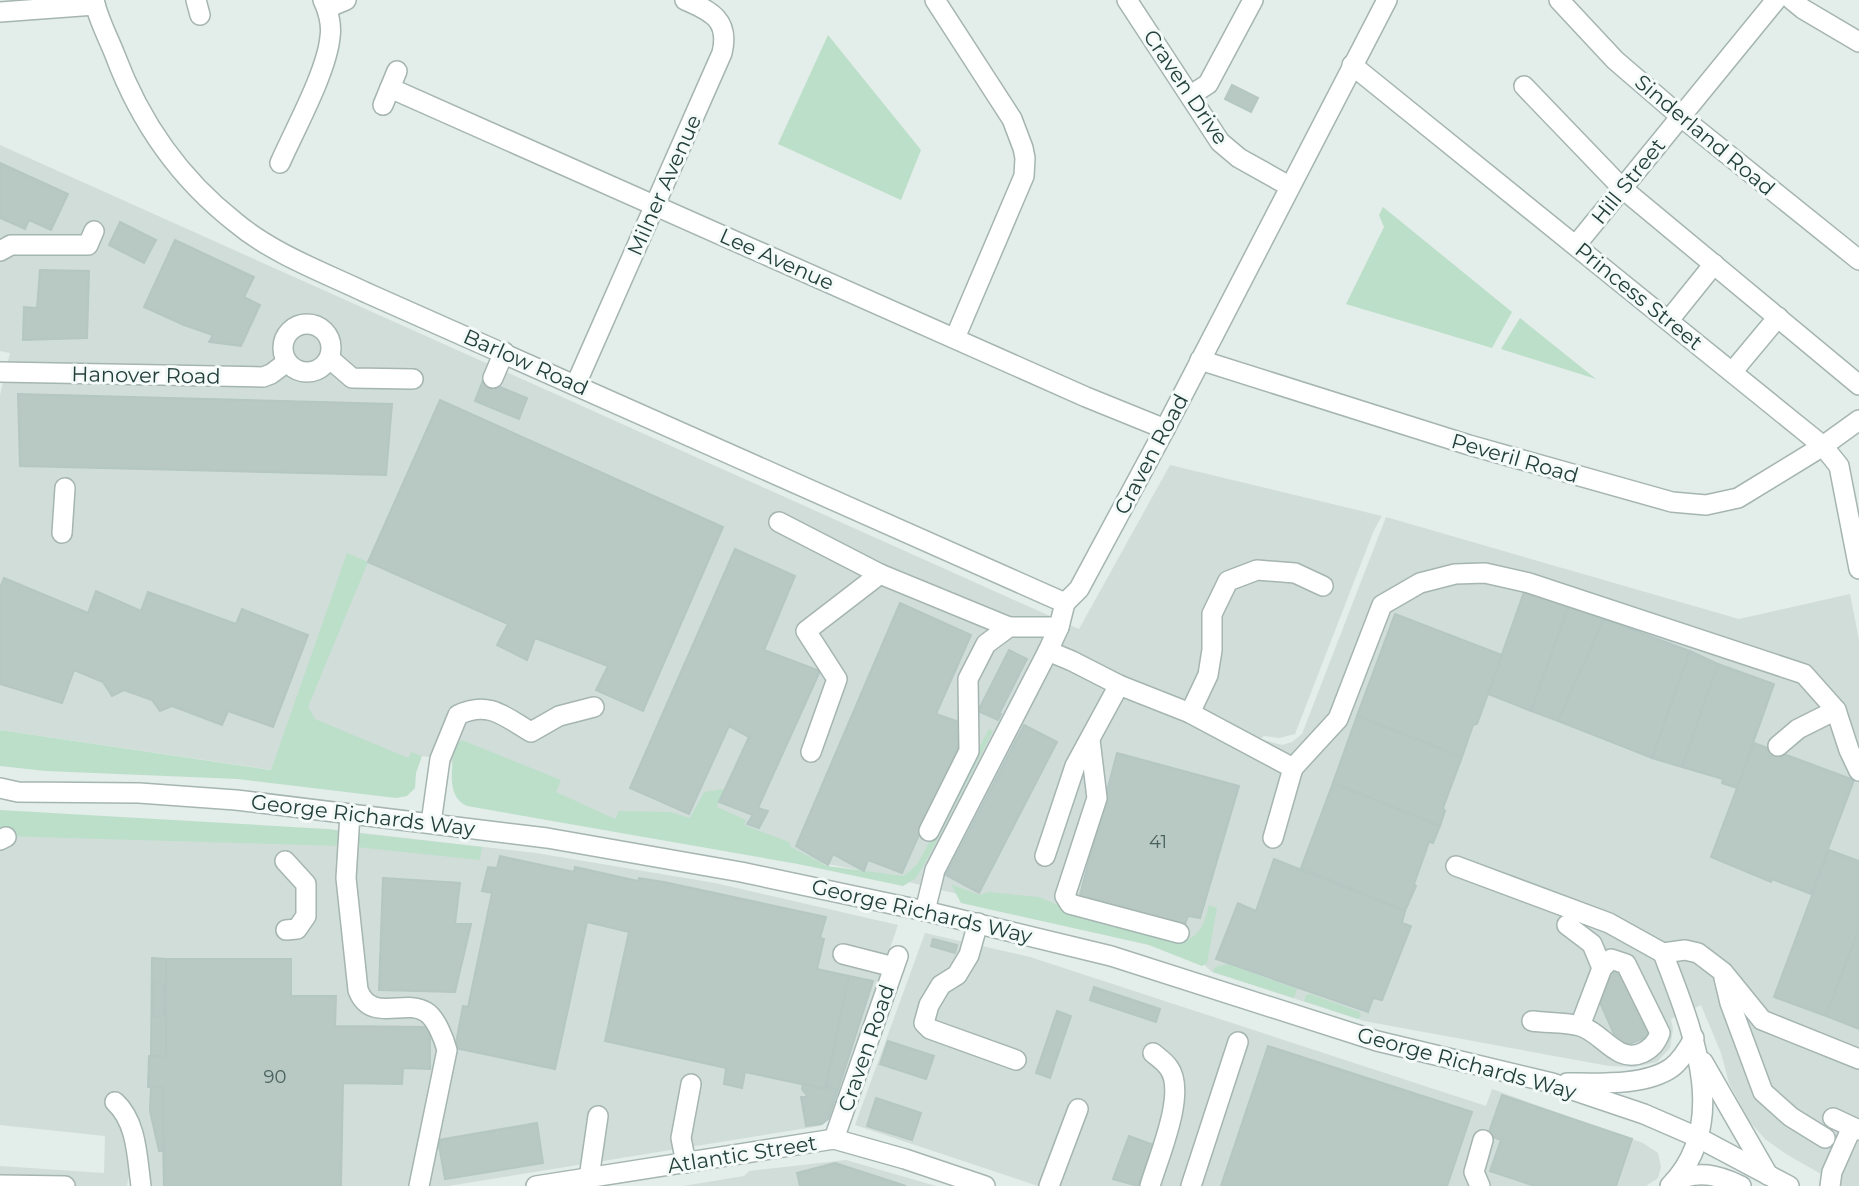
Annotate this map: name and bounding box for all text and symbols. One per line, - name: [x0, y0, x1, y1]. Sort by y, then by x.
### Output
- street label: Craven Drive: [1138, 25, 1234, 149]
- street label: Sinderland Road: [1630, 69, 1780, 201]
- street label: Milner Avenue: [622, 111, 706, 259]
- street label: Hill Street: [1586, 133, 1670, 229]
- street label: Lee Avenue: [716, 223, 838, 295]
- street label: Princess Street: [1570, 237, 1708, 355]
- street label: Barlow Road: [460, 323, 592, 401]
- street label: Hanover Road: [71, 361, 221, 389]
- street label: Craven Road: [1109, 389, 1193, 519]
- street label: Peveril Road: [1449, 428, 1581, 488]
- street label: George Richards Way: [250, 789, 477, 841]
- house number: 41: [1149, 831, 1167, 853]
- street label: George Richards Way: [809, 873, 1035, 949]
- street label: Craven Road: [833, 981, 899, 1115]
- street label: George Richards Way: [1355, 1022, 1580, 1104]
- house number: 90: [264, 1066, 286, 1088]
- street label: Atlantic Street: [666, 1130, 818, 1178]

